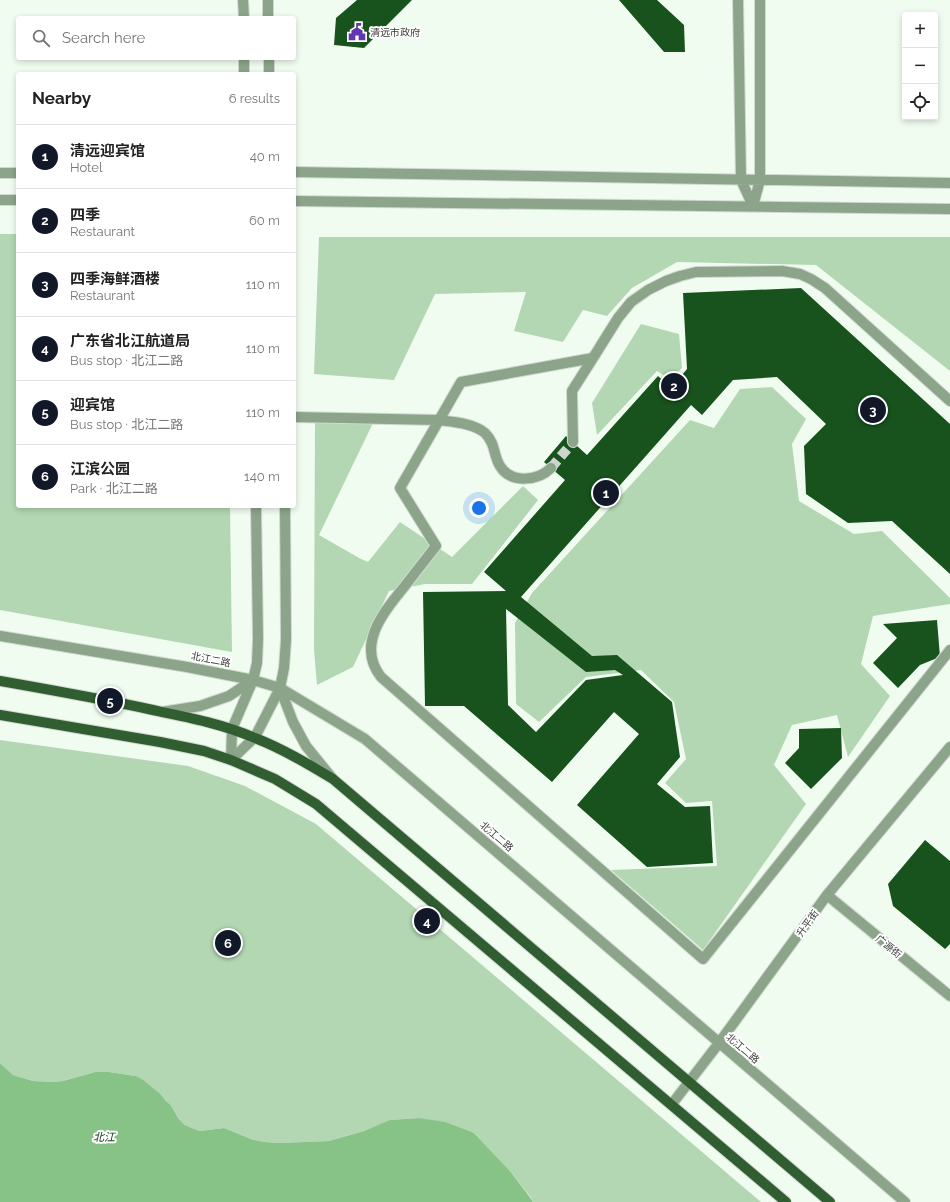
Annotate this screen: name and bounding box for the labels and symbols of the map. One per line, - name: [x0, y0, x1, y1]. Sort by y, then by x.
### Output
- public building icon: 清远市政府: [347, 22, 367, 42]
- place label: 清远市政府: [370, 27, 420, 38]
- pin: 2: [661, 371, 687, 401]
- pin: 3: [860, 395, 886, 425]
- pin: 1: [593, 478, 619, 508]
- your location: [469, 498, 489, 518]
- street label: 北江二路: [190, 650, 232, 669]
- pin: 5: [97, 686, 123, 716]
- street label: 北江二路: [478, 819, 515, 854]
- pin: 4: [414, 906, 440, 936]
- street label: 升平街: [794, 908, 821, 939]
- pin: 6: [215, 928, 241, 958]
- street label: 广源街: [874, 933, 904, 960]
- street label: 北江二路: [724, 1031, 761, 1066]
- water label: 北江: [93, 1131, 116, 1144]

